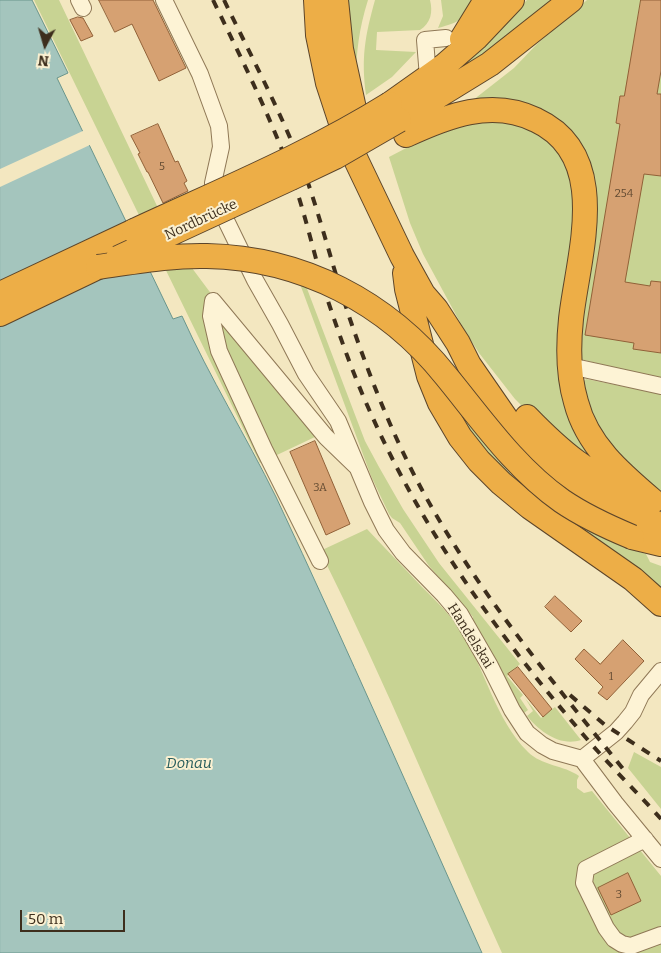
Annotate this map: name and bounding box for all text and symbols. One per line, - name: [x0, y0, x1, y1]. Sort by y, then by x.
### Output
- north arrow: [20, 20, 70, 70]
- text: N: [37, 51, 50, 69]
- house number: 5: [159, 160, 165, 174]
- house number: 254: [615, 187, 633, 201]
- street label: Nordbrücke: [162, 196, 240, 244]
- house number: 3A: [313, 481, 327, 495]
- street label: Handelskai: [443, 600, 497, 672]
- house number: 1: [609, 670, 613, 684]
- water label: Donau: [166, 755, 212, 773]
- house number: 3: [616, 888, 622, 902]
- scale bar: [22, 900, 128, 932]
- text: 50 m: [28, 910, 63, 928]

